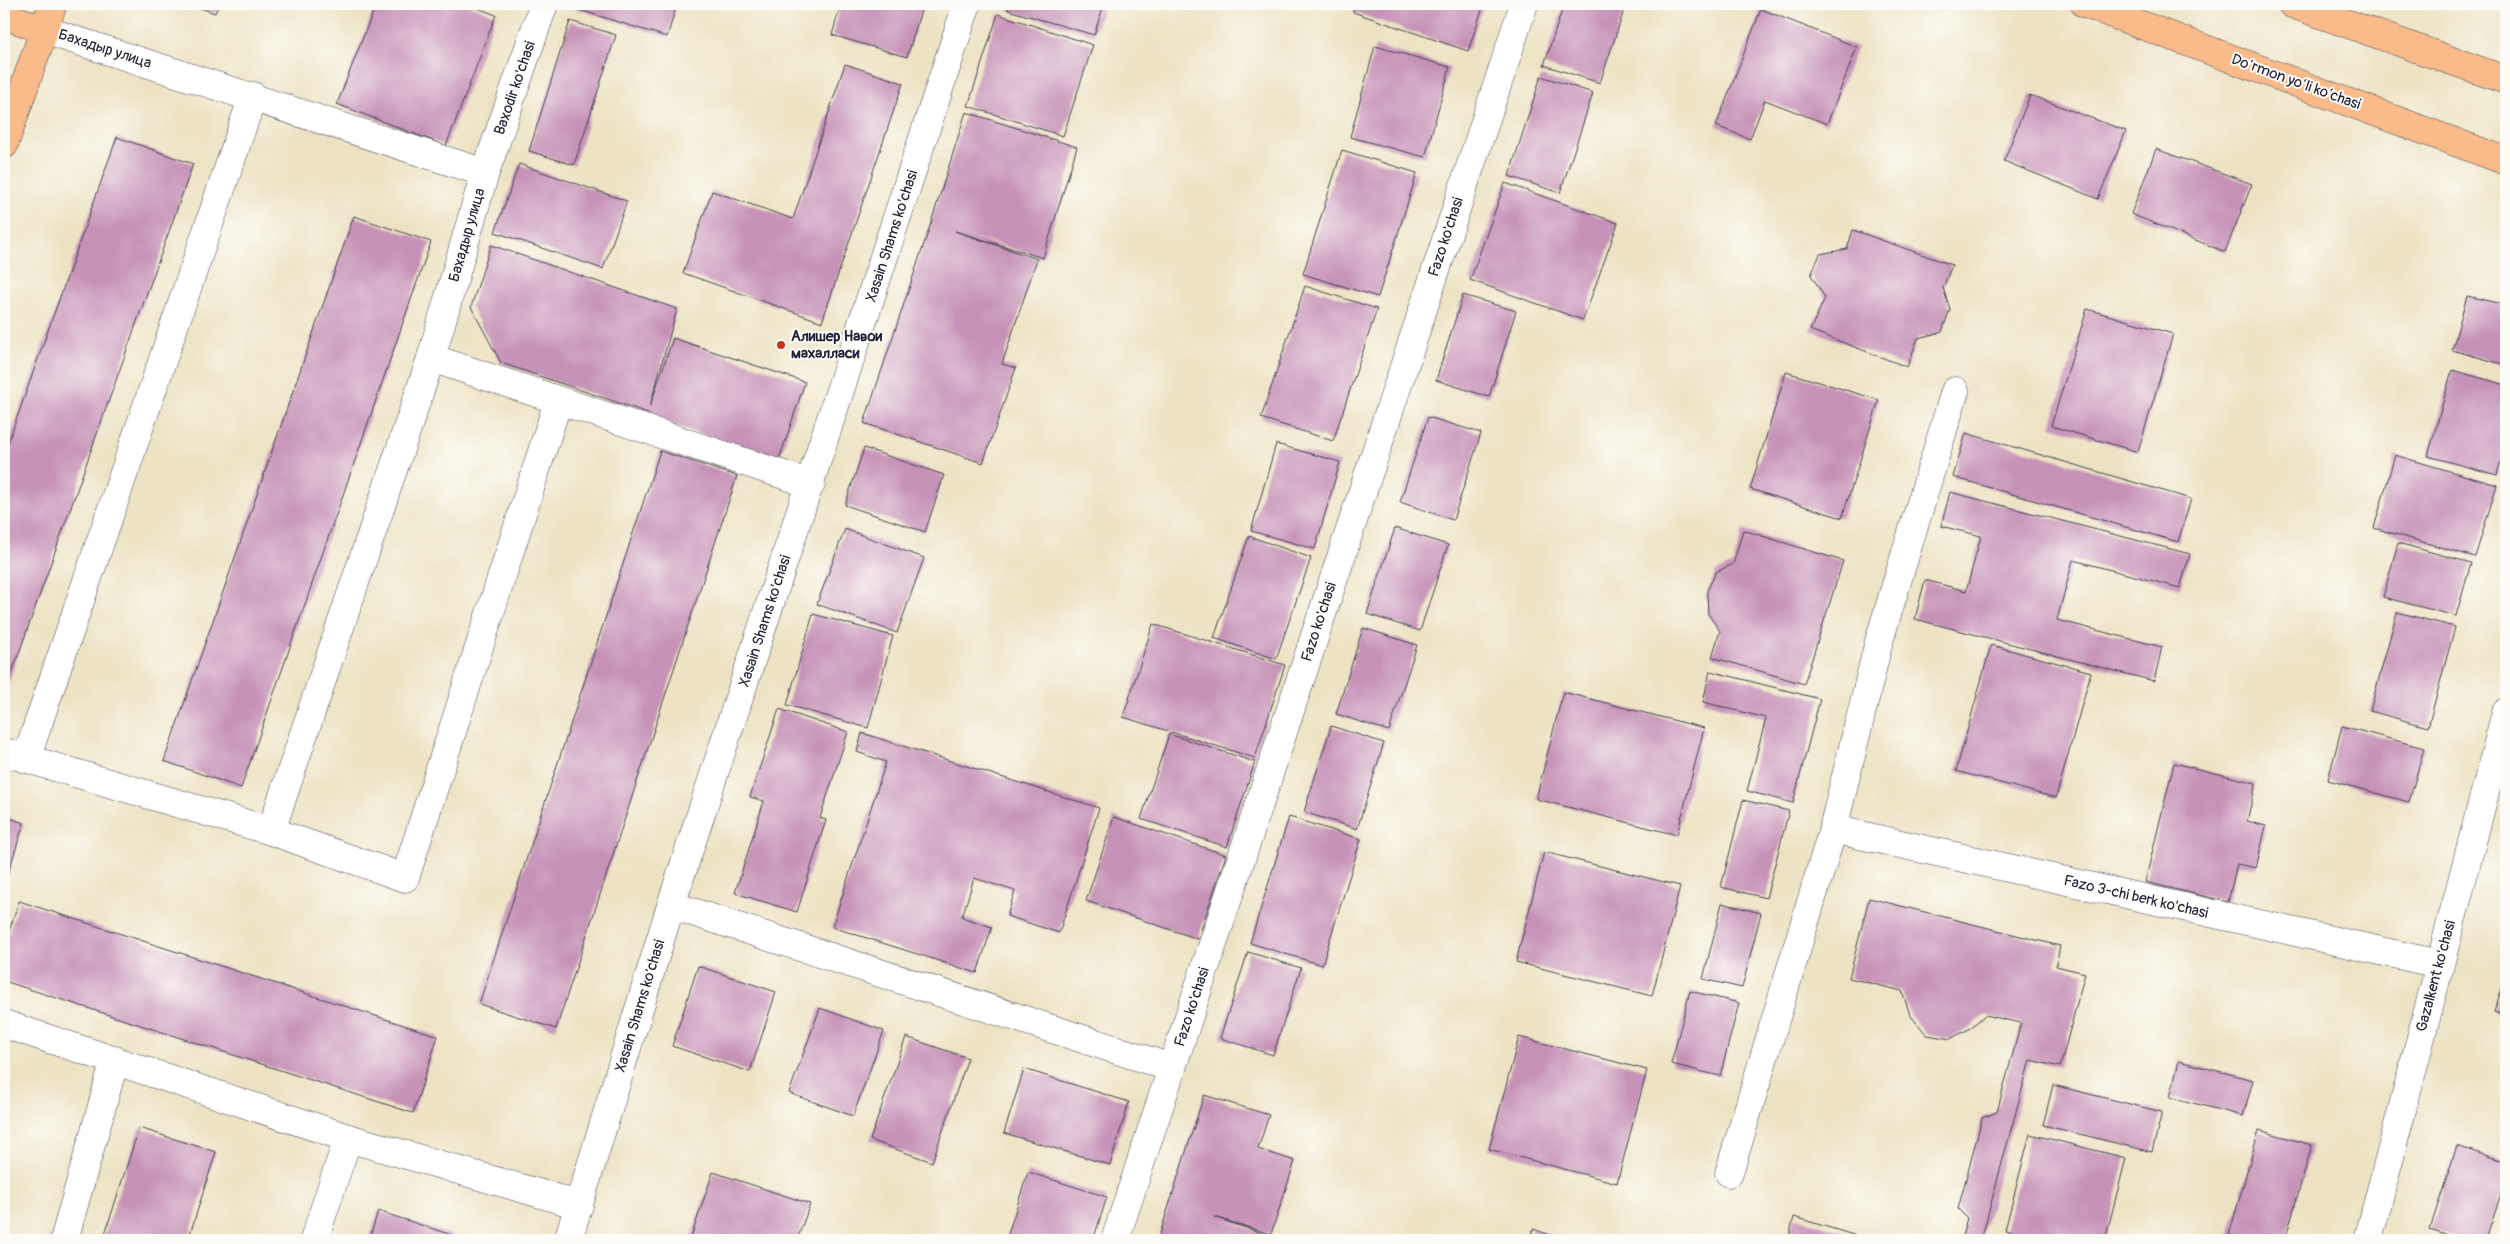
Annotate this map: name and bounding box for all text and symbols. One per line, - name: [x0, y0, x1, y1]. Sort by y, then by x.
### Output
- street label: Бахадыр улица: [56, 25, 154, 73]
- street label: Baxodir ko'chasi: [490, 38, 540, 137]
- street label: Do‘rmon yo‘li ko‘chasi: [2229, 50, 2364, 114]
- street label: Xasain Shams ko'chasi: [862, 167, 922, 304]
- street label: Бахадыр улица: [445, 186, 489, 284]
- street label: Fazo ko'chasi: [1424, 195, 1468, 279]
- place label: Алишер Навои махалласи: [791, 327, 883, 363]
- marker: Алишер Навои махалласи: [775, 339, 787, 351]
- street label: Xasain Shams ko'chasi: [735, 552, 795, 689]
- street label: Fazo ko'chasi: [1297, 580, 1341, 664]
- street label: Fazo 3-chi berk ko'chasi: [2062, 871, 2210, 923]
- street label: Gazalkent ko'chasi: [2412, 918, 2460, 1034]
- street label: Xasain Shams ko'chasi: [611, 937, 669, 1075]
- street label: Fazo ko'chasi: [1170, 965, 1214, 1049]

